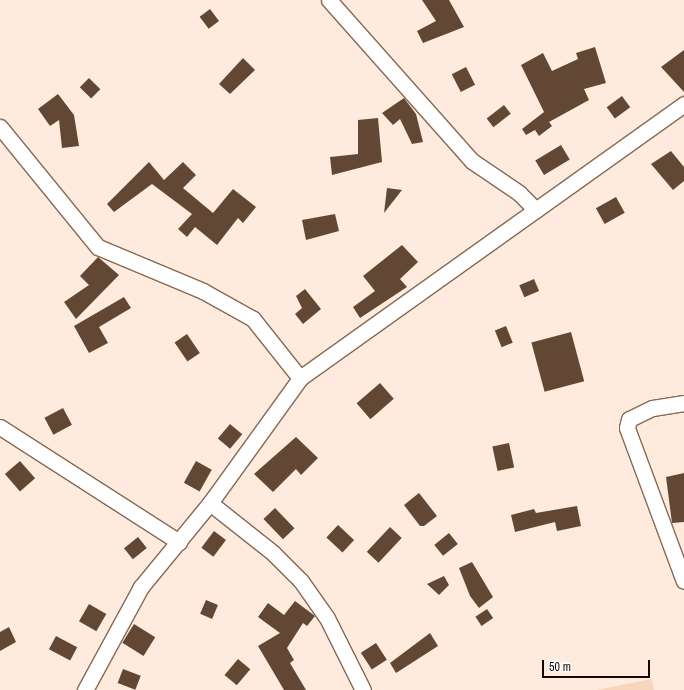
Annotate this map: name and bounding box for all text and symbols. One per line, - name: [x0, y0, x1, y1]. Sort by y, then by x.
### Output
- scale bar: [544, 652, 652, 678]
- text: 50 m: [549, 659, 571, 675]

